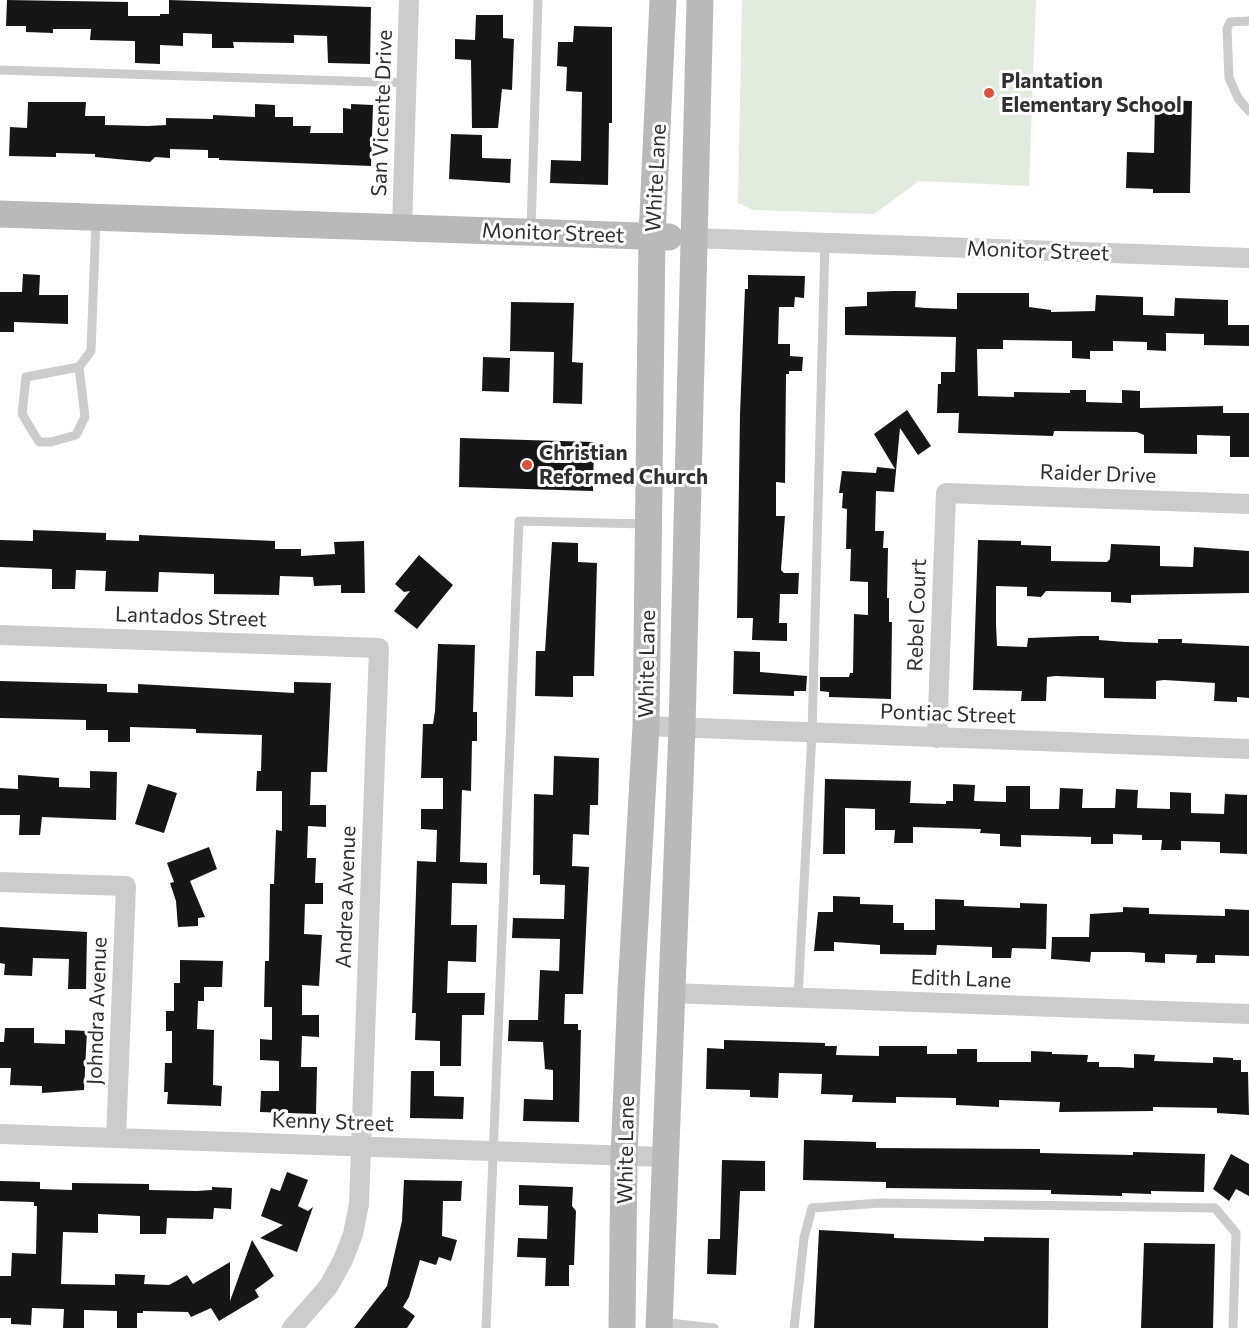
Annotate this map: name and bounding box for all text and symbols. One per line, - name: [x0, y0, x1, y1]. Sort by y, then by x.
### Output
- street label: San Vicente Drive: [366, 29, 398, 197]
- place label: Plantation Elementary School: [1001, 68, 1182, 118]
- marker: Plantation Elementary School: [982, 86, 996, 100]
- street label: White Lane: [641, 123, 671, 233]
- street label: Monitor Street: [481, 218, 625, 248]
- street label: Monitor Street: [966, 236, 1110, 266]
- place label: Christian Reformed Church: [539, 440, 708, 490]
- marker: Christian Reformed Church: [520, 458, 534, 472]
- street label: Raider Drive: [1039, 459, 1157, 489]
- street label: Rebel Court: [902, 558, 932, 672]
- street label: Lantados Street: [115, 602, 267, 632]
- street label: White Lane: [633, 610, 661, 718]
- street label: Pontiac Street: [880, 699, 1016, 729]
- street label: Andrea Avenue: [331, 825, 361, 969]
- street label: Johndra Avenue: [82, 937, 112, 1085]
- street label: Edith Lane: [910, 965, 1012, 993]
- street label: White Lane: [612, 1096, 640, 1204]
- street label: Kenny Street: [271, 1107, 395, 1137]

